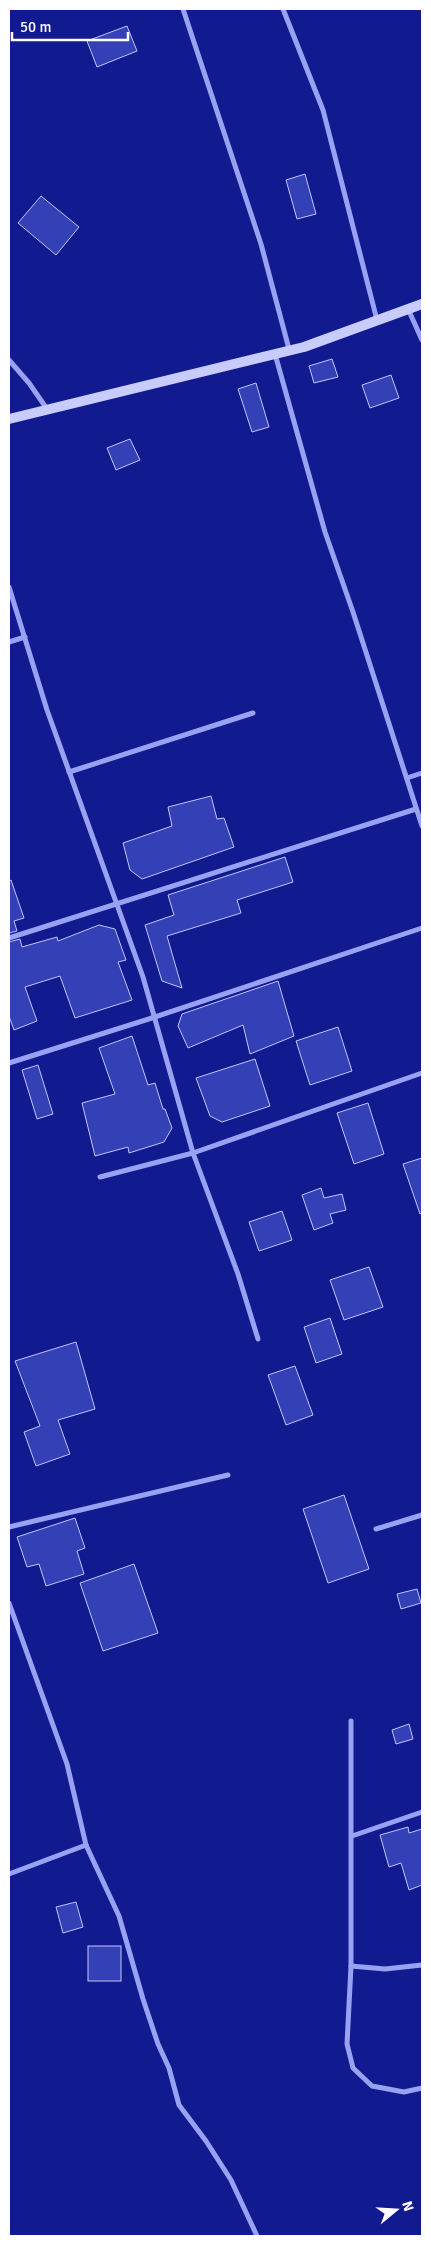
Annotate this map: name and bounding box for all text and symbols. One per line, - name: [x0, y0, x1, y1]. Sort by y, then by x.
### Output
- scale bar: [12, 10, 129, 42]
- text: 50 m: [20, 18, 51, 36]
- north arrow: [371, 2185, 421, 2235]
- text: N: [398, 2199, 417, 2213]

